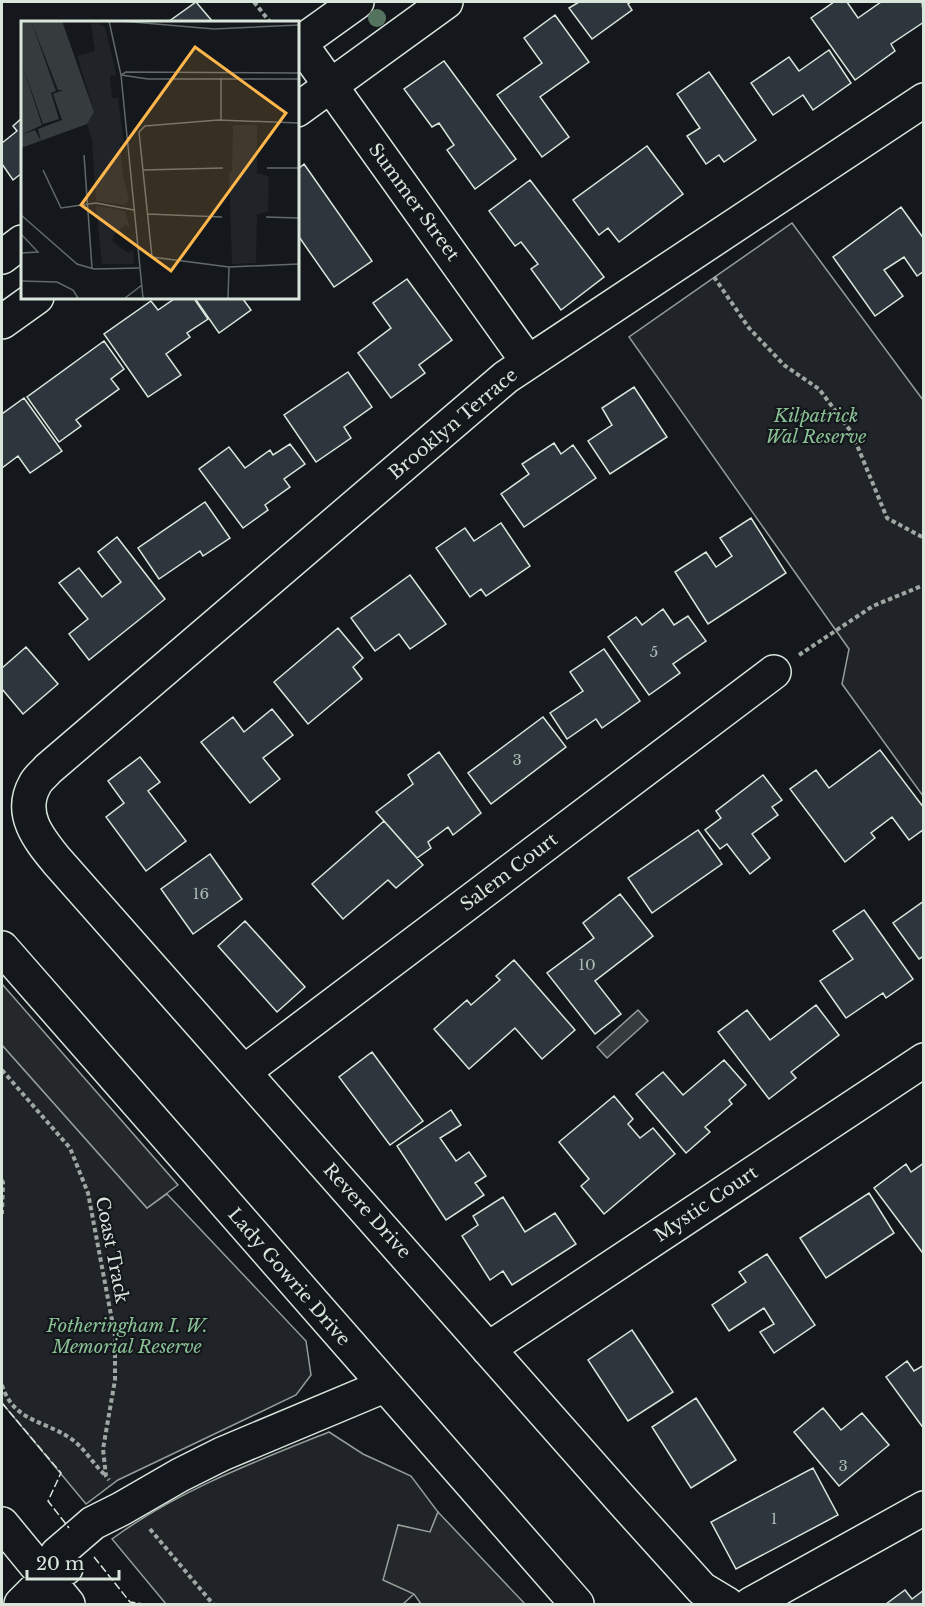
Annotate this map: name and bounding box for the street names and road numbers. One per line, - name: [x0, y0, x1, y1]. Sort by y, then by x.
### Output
- street label: Summer Street: [364, 139, 464, 265]
- street label: Brooklyn Terrace: [384, 364, 522, 484]
- street label: Salem Court: [456, 828, 562, 916]
- street label: Revere Drive: [319, 1159, 415, 1263]
- street label: Mystic Court: [650, 1161, 762, 1247]
- street label: Coast Track: [91, 1195, 133, 1305]
- street label: Lady Gowrie Drive: [223, 1204, 355, 1350]

